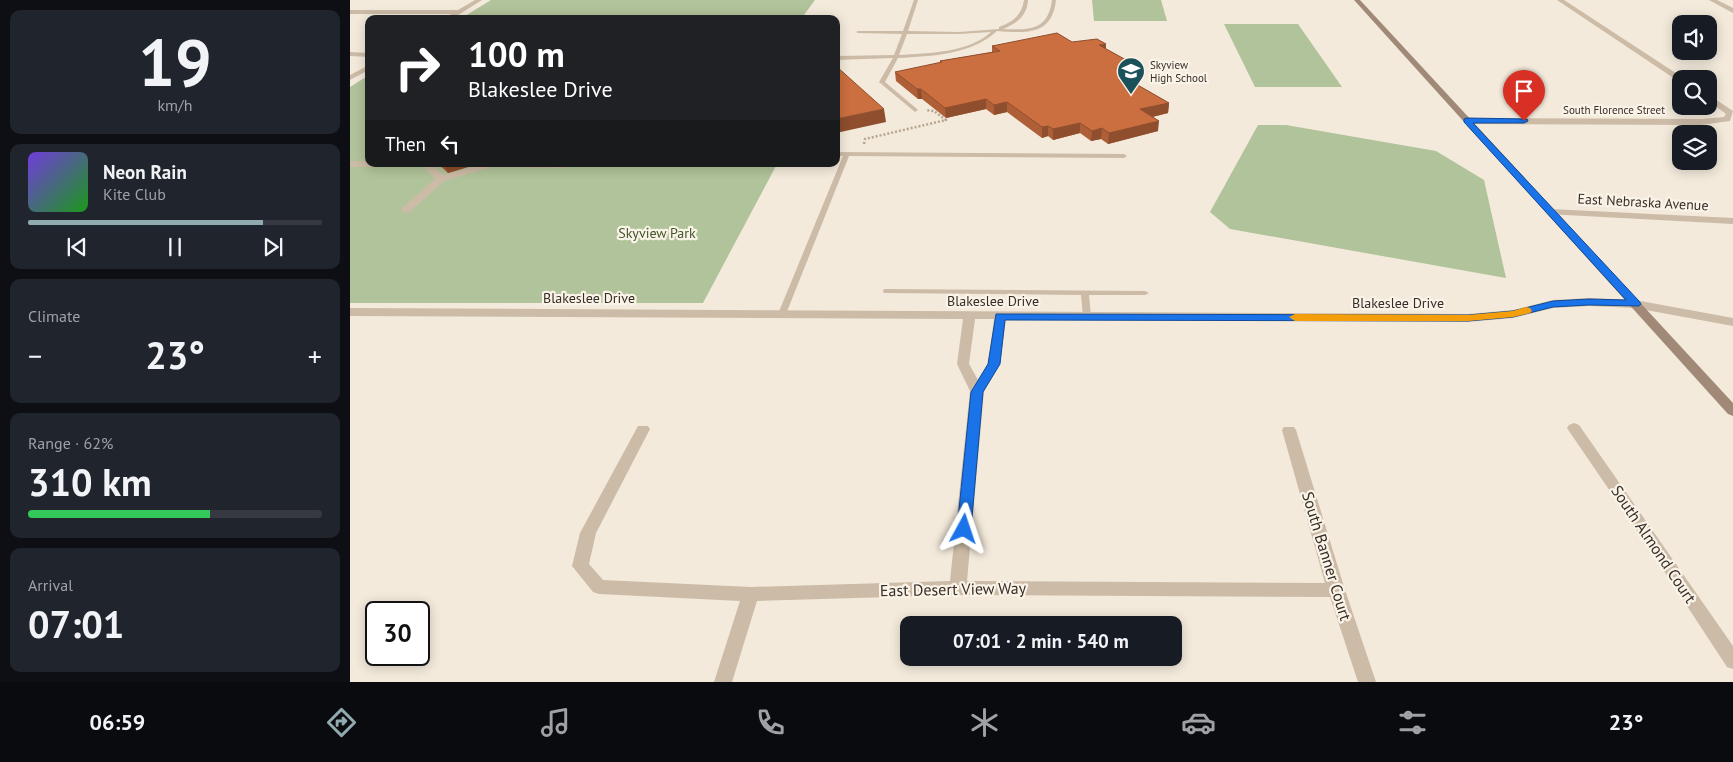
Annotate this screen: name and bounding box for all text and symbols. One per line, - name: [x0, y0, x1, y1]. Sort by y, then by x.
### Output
- map controls: [1672, 15, 1717, 170]
- button: sound: [1672, 15, 1717, 60]
- text: 19: [138, 20, 212, 104]
- text: 100 m: [468, 31, 565, 77]
- icon: right: [385, 35, 450, 100]
- school or university icon: Skyview High School: [1116, 56, 1146, 95]
- place label: Skyview High School: [1150, 58, 1208, 85]
- pin: [1503, 70, 1545, 121]
- button: search: [1672, 70, 1717, 115]
- text: Blakeslee Drive: [468, 75, 613, 103]
- icon: arrive: [1510, 77, 1538, 105]
- text: km/h: [157, 95, 193, 115]
- street label: South Florence Street: [1563, 103, 1665, 117]
- button: layers: [1672, 125, 1717, 170]
- icon: left: [436, 130, 464, 158]
- text: Then: [385, 132, 426, 156]
- text: Neon Rain: [103, 160, 187, 184]
- text: Kite Club: [103, 184, 166, 204]
- street label: East Nebraska Avenue: [1577, 190, 1709, 214]
- park label: Skyview Park: [618, 224, 696, 242]
- icon: previous: [63, 233, 91, 261]
- icon: pause: [161, 233, 189, 261]
- icon: next: [259, 233, 287, 261]
- street label: Blakeslee Drive: [543, 289, 635, 307]
- street label: Blakeslee Drive: [947, 292, 1039, 310]
- street label: Blakeslee Drive: [1352, 294, 1444, 312]
- text: Climate: [28, 306, 80, 326]
- text: 23°: [145, 330, 205, 379]
- text: −: [28, 337, 42, 374]
- text: +: [308, 337, 322, 374]
- text: Range · 62%: [28, 433, 113, 453]
- text: 310 km: [28, 457, 152, 506]
- street label: South Almond Court: [1607, 481, 1701, 607]
- street label: South Banner Court: [1298, 489, 1356, 623]
- position arrow: [937, 502, 989, 554]
- text: Arrival: [28, 575, 73, 595]
- street label: East Desert View Way: [880, 578, 1027, 600]
- text: 07:01: [28, 599, 124, 648]
- speed limit sign: 30: [365, 601, 430, 666]
- text: 07:01 · 2 min · 540 m: [953, 629, 1129, 653]
- icon: directions: [324, 705, 359, 740]
- icon: music: [538, 705, 573, 740]
- icon: phone: [753, 705, 788, 740]
- icon: climate: [967, 705, 1002, 740]
- icon: car: [1181, 705, 1216, 740]
- icon: filters: [1395, 705, 1430, 740]
- text: 06:59: [90, 708, 145, 736]
- text: 23°: [1609, 708, 1643, 736]

